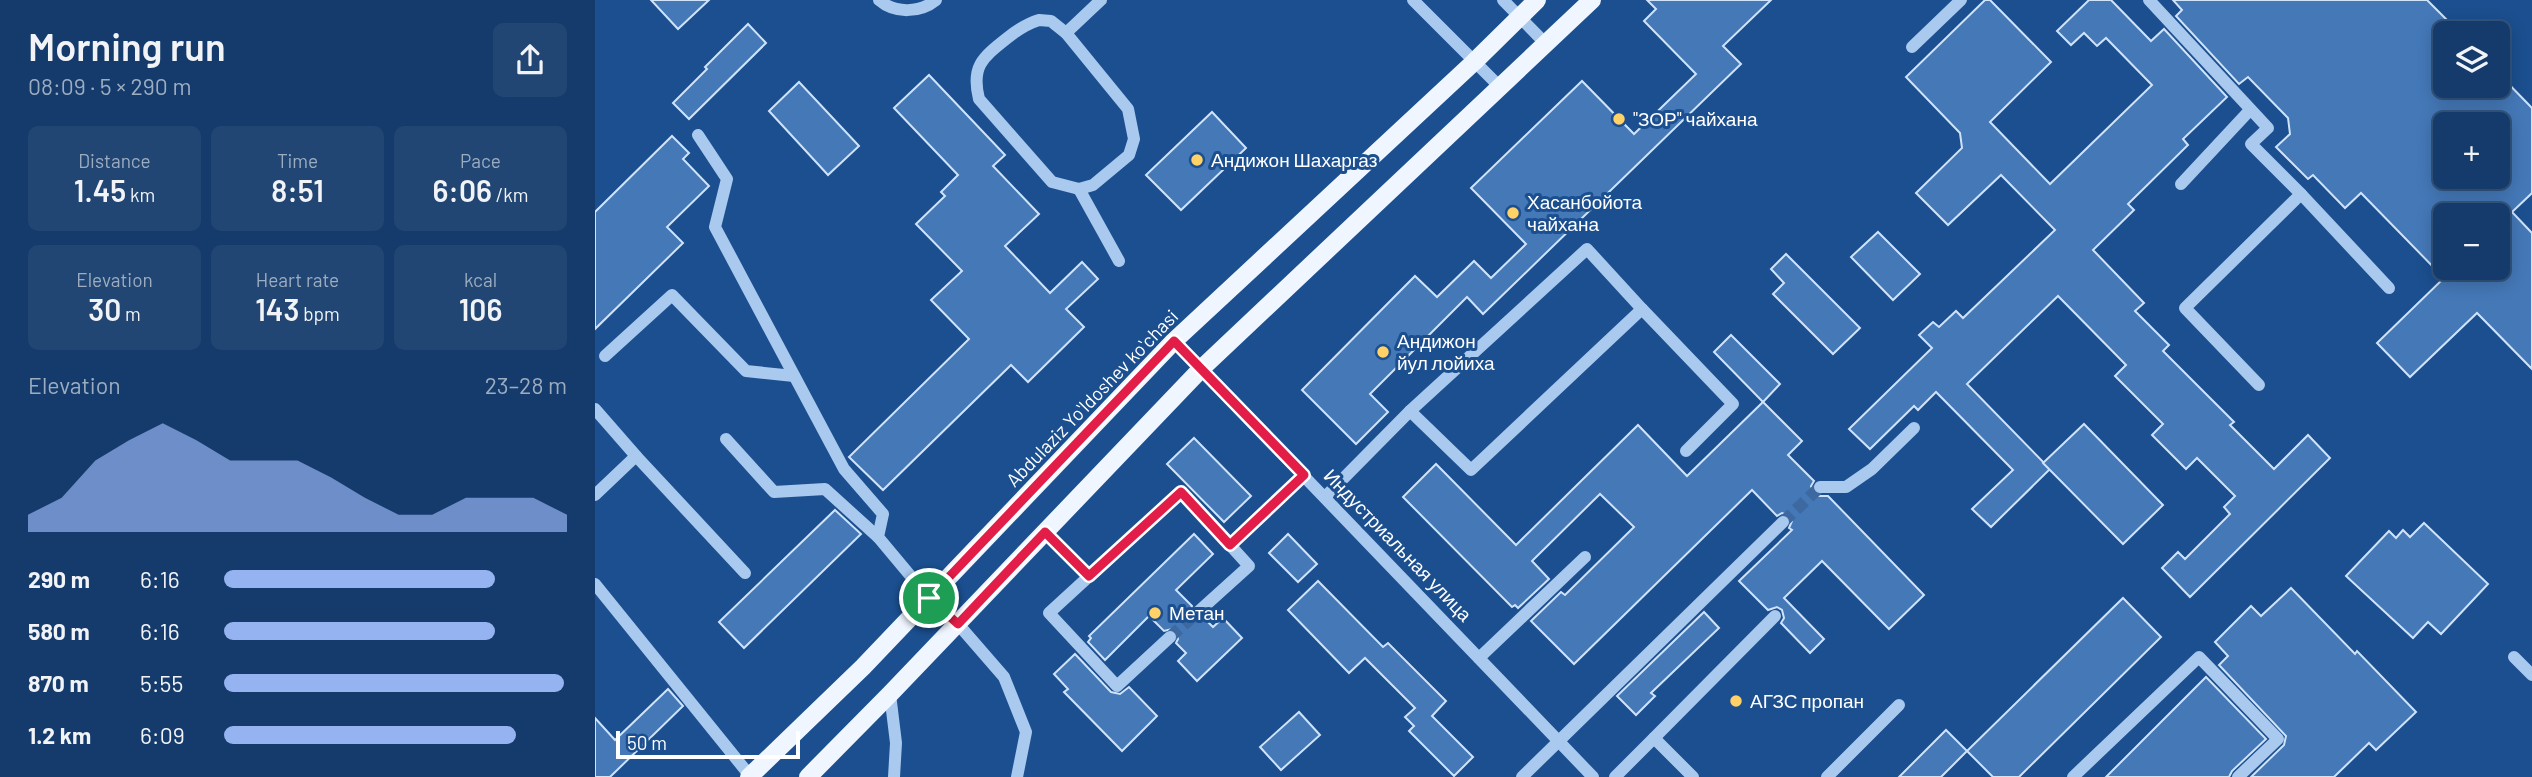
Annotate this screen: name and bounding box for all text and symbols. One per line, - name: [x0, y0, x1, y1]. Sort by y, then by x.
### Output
- map controls: [2433, 21, 2510, 280]
- button: layers: [2433, 21, 2510, 98]
- text: Morning run: [28, 23, 226, 69]
- button: share: [493, 23, 567, 97]
- text: 08:09 · 5 × 290 m: [28, 72, 191, 100]
- place label: "ЗОР" чайхана: [1633, 107, 1758, 130]
- marker: "ЗОР" чайхана: [1611, 111, 1627, 127]
- button: +: [2433, 112, 2510, 189]
- place label: Андижон Шахаргаз: [1211, 148, 1377, 171]
- text: Distance: [78, 149, 151, 172]
- text: Time: [277, 149, 318, 172]
- text: Pace: [460, 149, 501, 172]
- marker: Андижон Шахаргаз: [1189, 152, 1205, 168]
- text: 1.45: [74, 172, 126, 208]
- text: 8:51: [271, 172, 324, 208]
- text: 6:06: [432, 172, 492, 208]
- text: km: [126, 183, 155, 206]
- text: /km: [492, 183, 529, 206]
- place label: Хасанбойота чайхана: [1527, 190, 1643, 235]
- button: −: [2433, 203, 2510, 280]
- marker: Хасанбойота чайхана: [1505, 205, 1521, 221]
- text: Elevation: [76, 268, 153, 291]
- text: Heart rate: [256, 268, 339, 291]
- text: kcal: [464, 268, 497, 291]
- text: 30: [88, 291, 121, 327]
- text: 143: [255, 291, 299, 327]
- text: 106: [459, 291, 502, 327]
- text: m: [121, 302, 141, 325]
- text: bpm: [299, 302, 340, 325]
- street label: Abdulaziz Yoʻldoshev koʻchasi: [1001, 304, 1182, 491]
- place label: Андижон йул лойиха: [1397, 329, 1495, 374]
- marker: Андижон йул лойиха: [1375, 344, 1391, 360]
- text: Elevation: [28, 371, 121, 399]
- text: 23–28 m: [485, 371, 567, 399]
- street label: Индустриальная улица: [1320, 464, 1477, 626]
- text: 290 m: [28, 565, 90, 593]
- text: 6:16: [140, 565, 180, 593]
- pin: [899, 568, 959, 628]
- icon: arrive: [910, 579, 948, 617]
- place label: Метан: [1169, 601, 1225, 624]
- marker: Метан: [1147, 605, 1163, 621]
- text: 580 m: [28, 617, 90, 645]
- text: 6:16: [140, 617, 180, 645]
- text: 870 m: [28, 669, 89, 697]
- text: 5:55: [140, 669, 183, 697]
- place label: АГЗС пропан: [1750, 689, 1864, 712]
- marker: АГЗС пропан: [1728, 693, 1744, 709]
- text: 1.2 km: [28, 721, 91, 749]
- text: 6:09: [140, 721, 185, 749]
- scale bar: [616, 728, 800, 760]
- text: 50 m: [627, 731, 667, 754]

